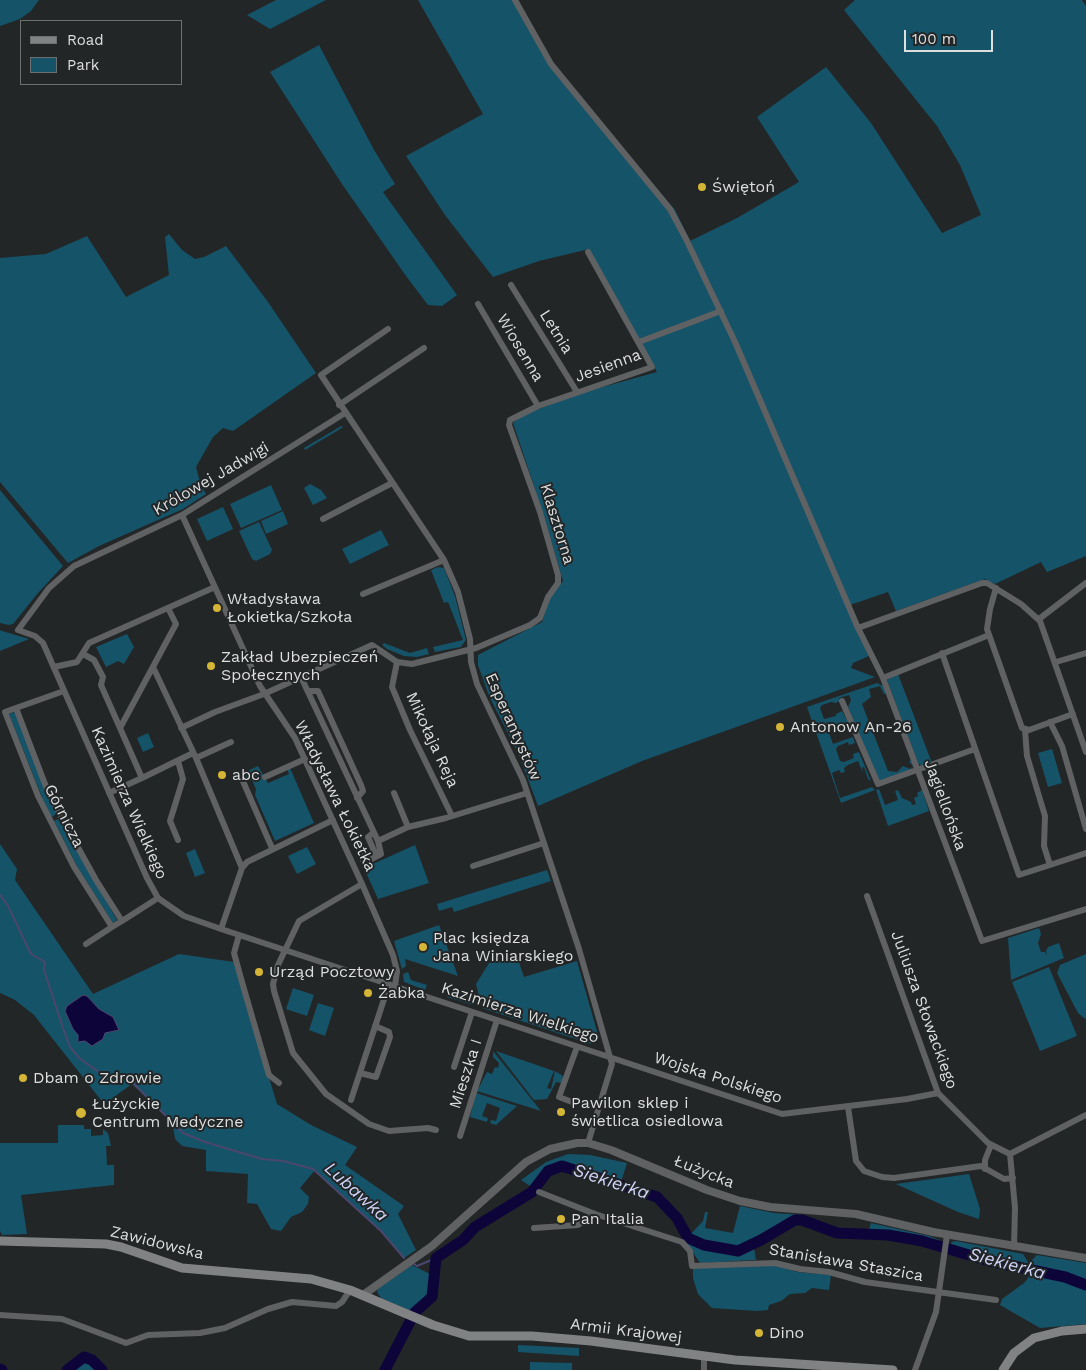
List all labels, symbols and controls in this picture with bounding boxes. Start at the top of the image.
legend [20,20,182,85]
scale bar [906,20,995,52]
text: 100 m [912,30,956,48]
text: Road [67,31,104,49]
text: Park [67,56,99,74]
place label: Świętoń [712,177,775,197]
marker: Świętoń [696,181,708,193]
street label: Letnia [535,306,577,358]
street label: Wiosenna [492,311,548,385]
street label: Jesienna [572,345,644,387]
street label: Królowej Jadwigi [150,438,272,520]
street label: Klasztorna [536,481,578,567]
place label: Władysława Łokietka/Szkoła [227,589,352,627]
marker: Władysława Łokietka/Szkoła [211,602,223,614]
place label: Zakład Ubezpieczeń Społecznych [221,647,378,685]
marker: Zakład Ubezpieczeń Społecznych [205,660,217,672]
street label: Esperantystów [481,670,545,784]
street label: Mikołaja Reja [402,689,462,791]
street label: Władysława Łokietka [290,717,380,875]
place label: Antonow An-26 [790,717,912,737]
marker: Antonow An-26 [774,721,786,733]
street label: Kazimierza Wielkiego [87,724,171,882]
street label: Jagiellońska [920,757,970,853]
place label: abc [232,765,260,785]
marker: abc [216,769,228,781]
street label: Górnicza [40,781,88,851]
place label: Plac księdza Jana Winiarskiego [433,928,573,966]
street label: Juliusza Słowackiego [886,928,962,1092]
marker: Plac księdza Jana Winiarskiego [417,941,429,953]
place label: Urząd Pocztowy [269,962,394,982]
marker: Urząd Pocztowy [253,966,265,978]
street label: Kazimierza Wielkiego [439,978,601,1048]
place label: Żabka [378,983,425,1003]
marker: Żabka [362,987,374,999]
street label: Mieszka I [446,1037,486,1111]
street label: Wojska Polskiego [651,1048,785,1108]
place label: Dbam o Zdrowie [33,1068,162,1088]
marker: Dbam o Zdrowie [17,1072,29,1084]
place label: Pawilon sklep i świetlica osiedlowa [571,1093,723,1131]
place label: Łużyckie Centrum Medyczne [92,1094,244,1132]
marker: Łużyckie Centrum Medyczne [74,1106,88,1120]
marker: Pawilon sklep i świetlica osiedlowa [555,1106,567,1118]
street label: Łużycka [671,1151,737,1193]
water label: Lubawka [320,1158,392,1226]
water label: Siekierka [570,1160,652,1204]
place label: Pan Italia [571,1209,644,1229]
marker: Pan Italia [555,1213,567,1225]
street label: Zawidowska [108,1222,206,1264]
street label: Stanisława Staszica [767,1240,925,1286]
water label: Siekierka [966,1243,1048,1285]
street label: Armii Krajowej [569,1315,683,1347]
place label: Dino [769,1323,804,1343]
marker: Dino [753,1327,765,1339]

